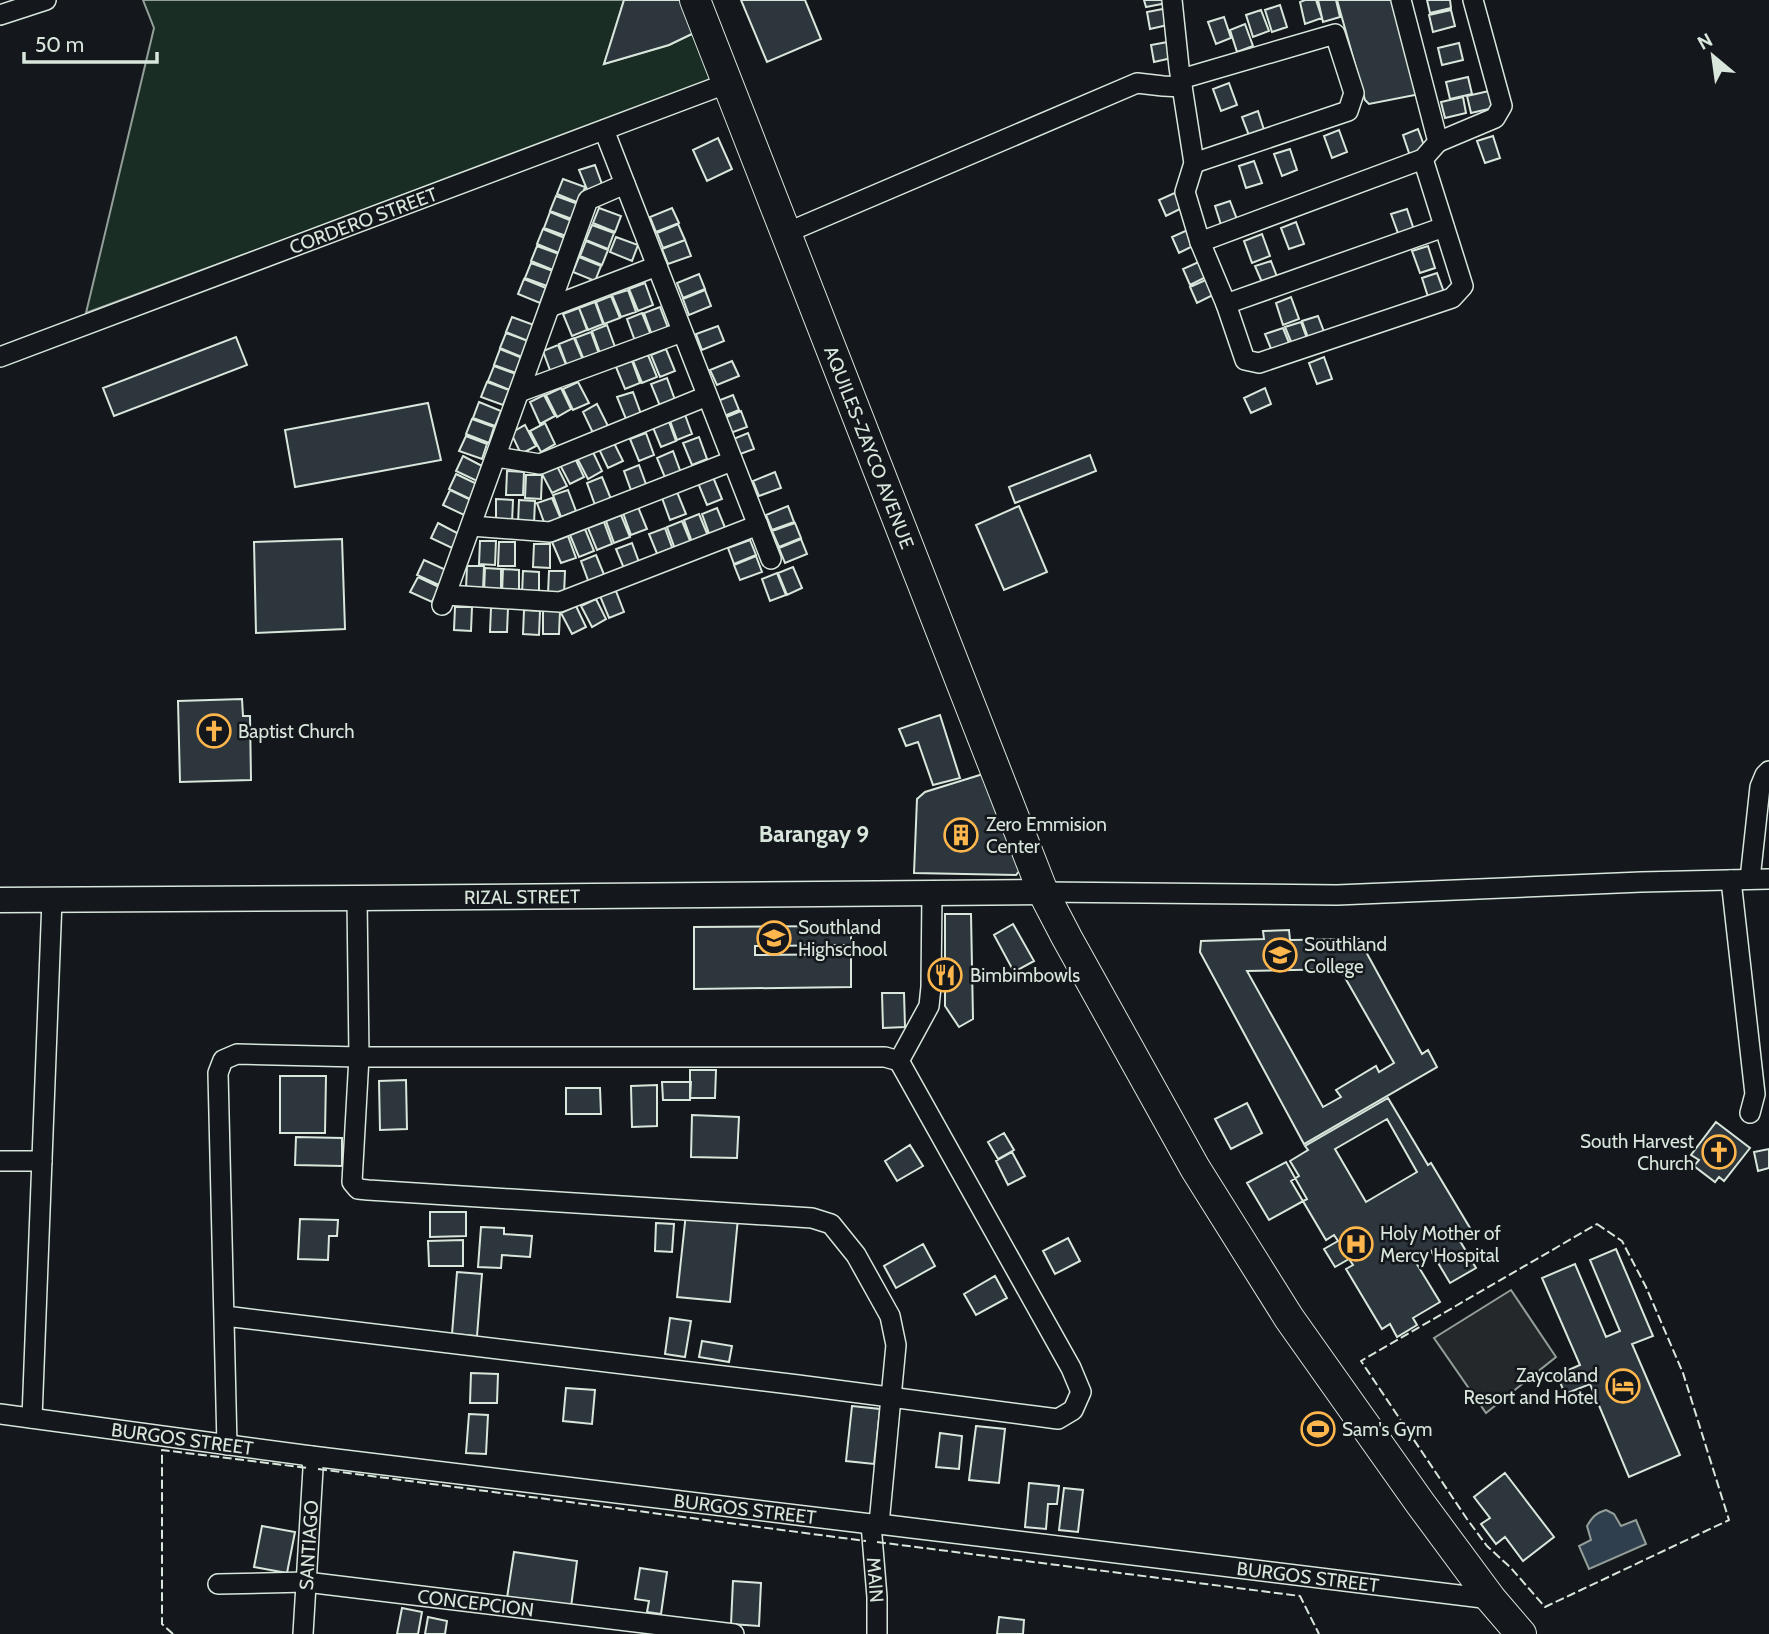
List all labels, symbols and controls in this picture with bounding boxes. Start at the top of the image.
scale bar [24,21,158,65]
north arrow [1678,21,1748,91]
text: N [1694,28,1716,55]
text: 50 m [35,32,84,57]
street label: CORDERO STREET [286,183,440,259]
street label: AQUILES-ZAYCO AVENUE [819,343,919,552]
church icon: Baptist Church [195,712,233,750]
place label: Baptist Church [238,720,355,743]
place label: Zero Emmision Center [986,813,1107,858]
building icon: Zero Emmision Center [942,816,980,854]
district label: Barangay 9 [759,820,869,848]
street label: RIZAL STREET [464,885,580,909]
place label: Southland Highschool [798,916,888,961]
school or university icon: Southland Highschool [755,919,793,957]
place label: Southland College [1304,933,1387,978]
school or university icon: Southland College [1261,936,1299,974]
restaurant icon: Bimbimbowls [926,956,964,994]
place label: Bimbimbowls [970,964,1080,987]
place label: South Harvest Church [1580,1130,1695,1175]
church icon: South Harvest Church [1700,1133,1738,1171]
place label: Holy Mother of Mercy Hospital [1380,1222,1501,1267]
hospital icon: Holy Mother of Mercy Hospital [1337,1225,1375,1263]
place label: Zaycoland Resort and Hotel [1464,1364,1599,1409]
hotel icon: Zaycoland Resort and Hotel [1604,1367,1642,1405]
sports icon: Sam's Gym [1299,1410,1337,1448]
street label: BURGOS STREET [110,1418,255,1460]
place label: Sam's Gym [1342,1418,1432,1441]
street label: BURGOS STREET [672,1489,817,1529]
street label: SANTIAGO [295,1500,323,1591]
street label: MAIN [862,1556,888,1603]
street label: BURGOS STREET [1235,1557,1380,1597]
street label: CONCEPCION [416,1585,535,1622]

